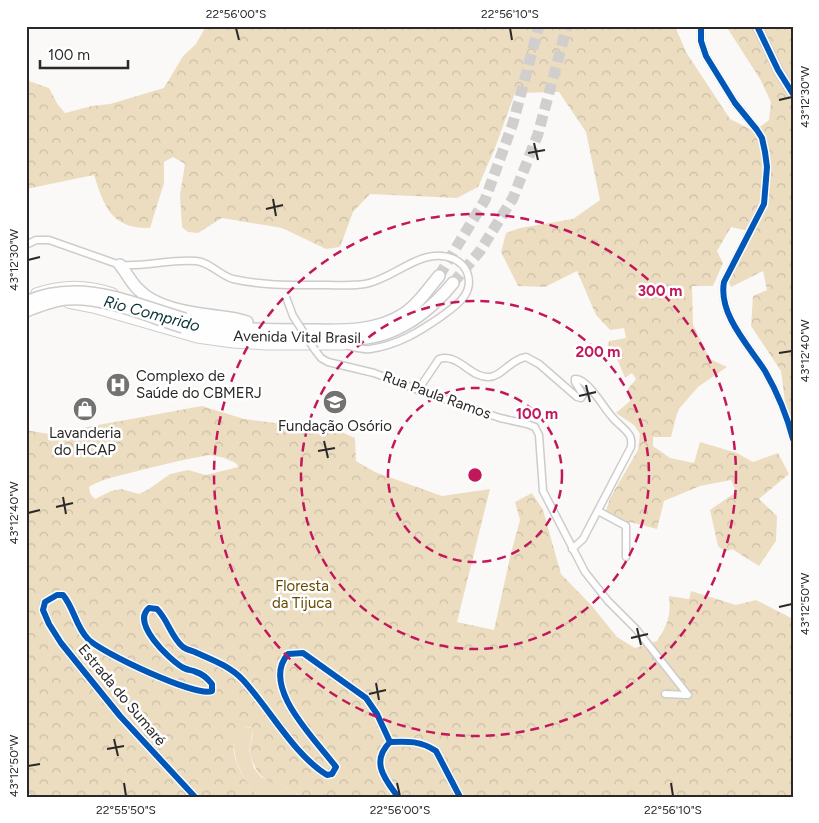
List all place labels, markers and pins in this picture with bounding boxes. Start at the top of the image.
place label: Complexo de Saúde do CBMERJ [136,367,262,402]
hospital icon: Complexo de Saúde do CBMERJ [105,372,131,398]
school or university icon: Fundação Osório [322,389,348,415]
shop icon: Lavanderia do HCAP [72,396,98,422]
place label: Fundação Osório [278,417,392,435]
place label: Lavanderia do HCAP [49,424,121,459]
centre of rings [466,466,484,484]

